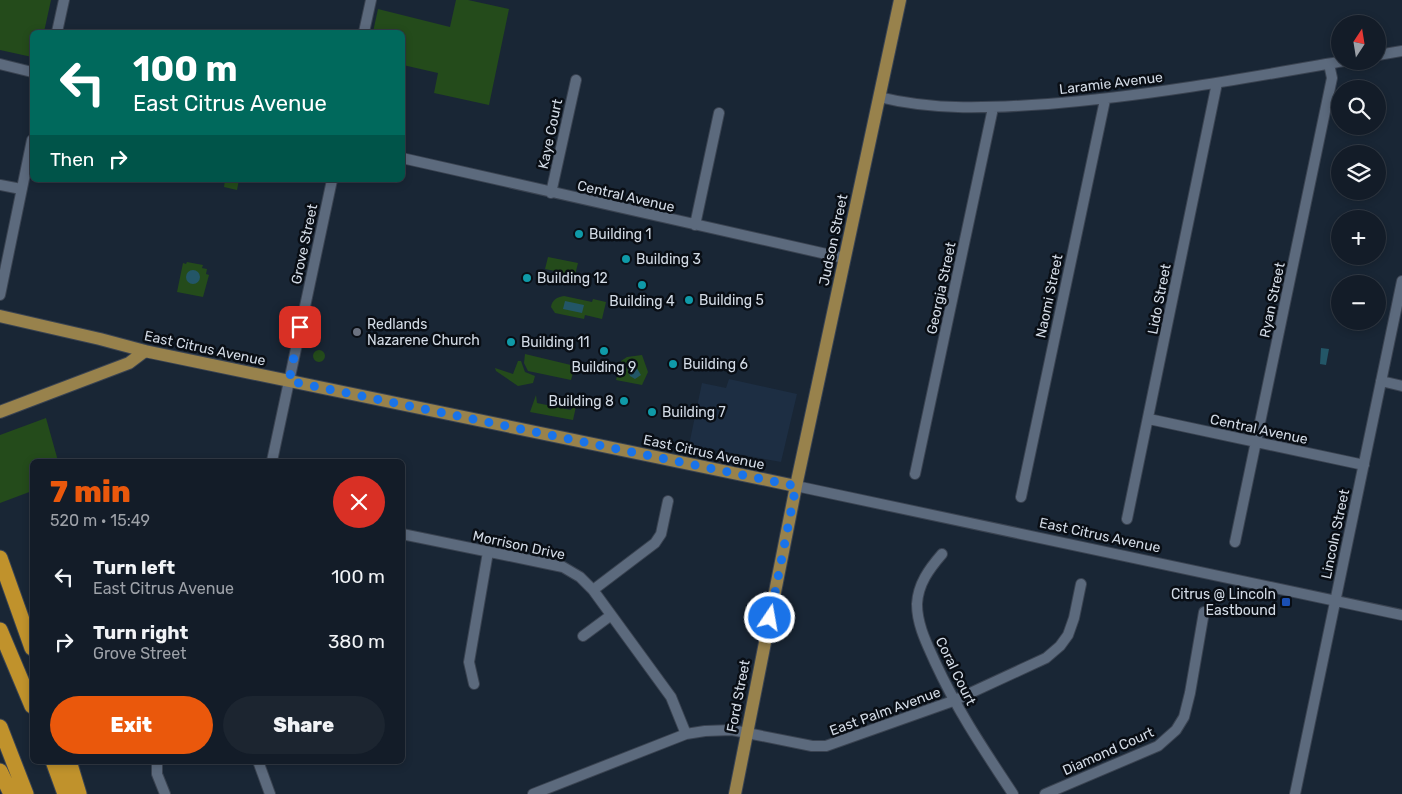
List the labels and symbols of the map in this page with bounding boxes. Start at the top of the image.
north arrow [1331,15,1386,70]
street label: Laramie Avenue [1058,69,1164,98]
street label: Kaye Court [535,97,566,171]
street label: Central Avenue [576,177,676,216]
street label: Judson Street [815,192,852,287]
street label: Grove Street [288,202,321,286]
place label: Building 1 [589,226,652,243]
marker: Building 1 [573,228,585,240]
street label: Georgia Street [923,240,960,336]
place label: Building 3 [636,251,701,268]
street label: Naomi Street [1032,252,1067,340]
marker: Building 3 [620,253,632,265]
street label: Ryan Street [1256,260,1289,339]
street label: Lido Street [1144,262,1175,336]
place label: Building 12 [537,270,608,287]
marker: Building 12 [521,272,533,284]
marker: Building 4 [636,279,648,291]
place label: Building 5 [699,292,764,309]
place label: Building 4 [609,293,675,310]
marker: Building 5 [683,294,695,306]
pin [279,306,321,348]
place label: Redlands Nazarene Church [367,316,480,349]
marker: Redlands Nazarene Church [351,326,363,338]
street label: East Citrus Avenue [143,327,267,370]
place label: Building 11 [521,334,590,351]
marker: Building 11 [505,336,517,348]
marker: Building 9 [598,345,610,357]
place label: Building 6 [683,356,748,373]
marker: Building 6 [667,358,679,370]
place label: Building 9 [572,359,636,376]
place label: Building 8 [549,393,614,410]
marker: Building 8 [618,395,630,407]
place label: Building 7 [662,404,726,421]
marker: Building 7 [646,406,658,418]
street label: Central Avenue [1208,411,1309,448]
street label: East Citrus Avenue [642,431,766,474]
street label: Lincoln Street [1318,487,1353,581]
street label: East Citrus Avenue [1038,514,1162,557]
street label: Morrison Drive [471,527,567,564]
place label: Citrus @ Lincoln Eastbound [1171,586,1276,619]
position arrow [743,591,795,643]
marker: Citrus @ Lincoln Eastbound [1280,596,1292,608]
street label: Coral Court [932,634,980,709]
street label: Ford Street [723,658,754,734]
street label: East Palm Avenue [827,683,943,739]
street label: Diamond Court [1060,724,1157,779]

